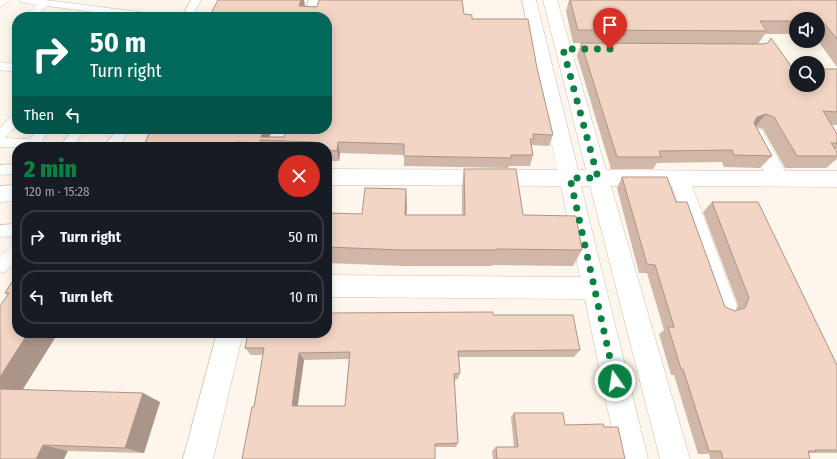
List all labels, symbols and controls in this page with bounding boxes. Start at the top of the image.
pin [593,8,627,49]
map controls [789,12,825,92]
button: sound [789,12,825,48]
icon: arrive [599,14,621,36]
text: 50 m [90,26,146,59]
icon: right [24,28,76,80]
button: search [789,56,825,92]
text: Turn right [90,60,162,82]
icon: left [62,104,84,126]
text: Then [24,106,54,124]
text: 2 min [24,155,77,183]
button: close [278,155,320,197]
text: 120 m · 15:28 [24,184,90,199]
icon: right [26,226,48,248]
text: Turn right [60,228,121,246]
text: 50 m [288,228,318,246]
icon: left [26,286,48,308]
text: Turn left [60,288,113,306]
text: 10 m [289,288,318,306]
position arrow [594,360,636,402]

